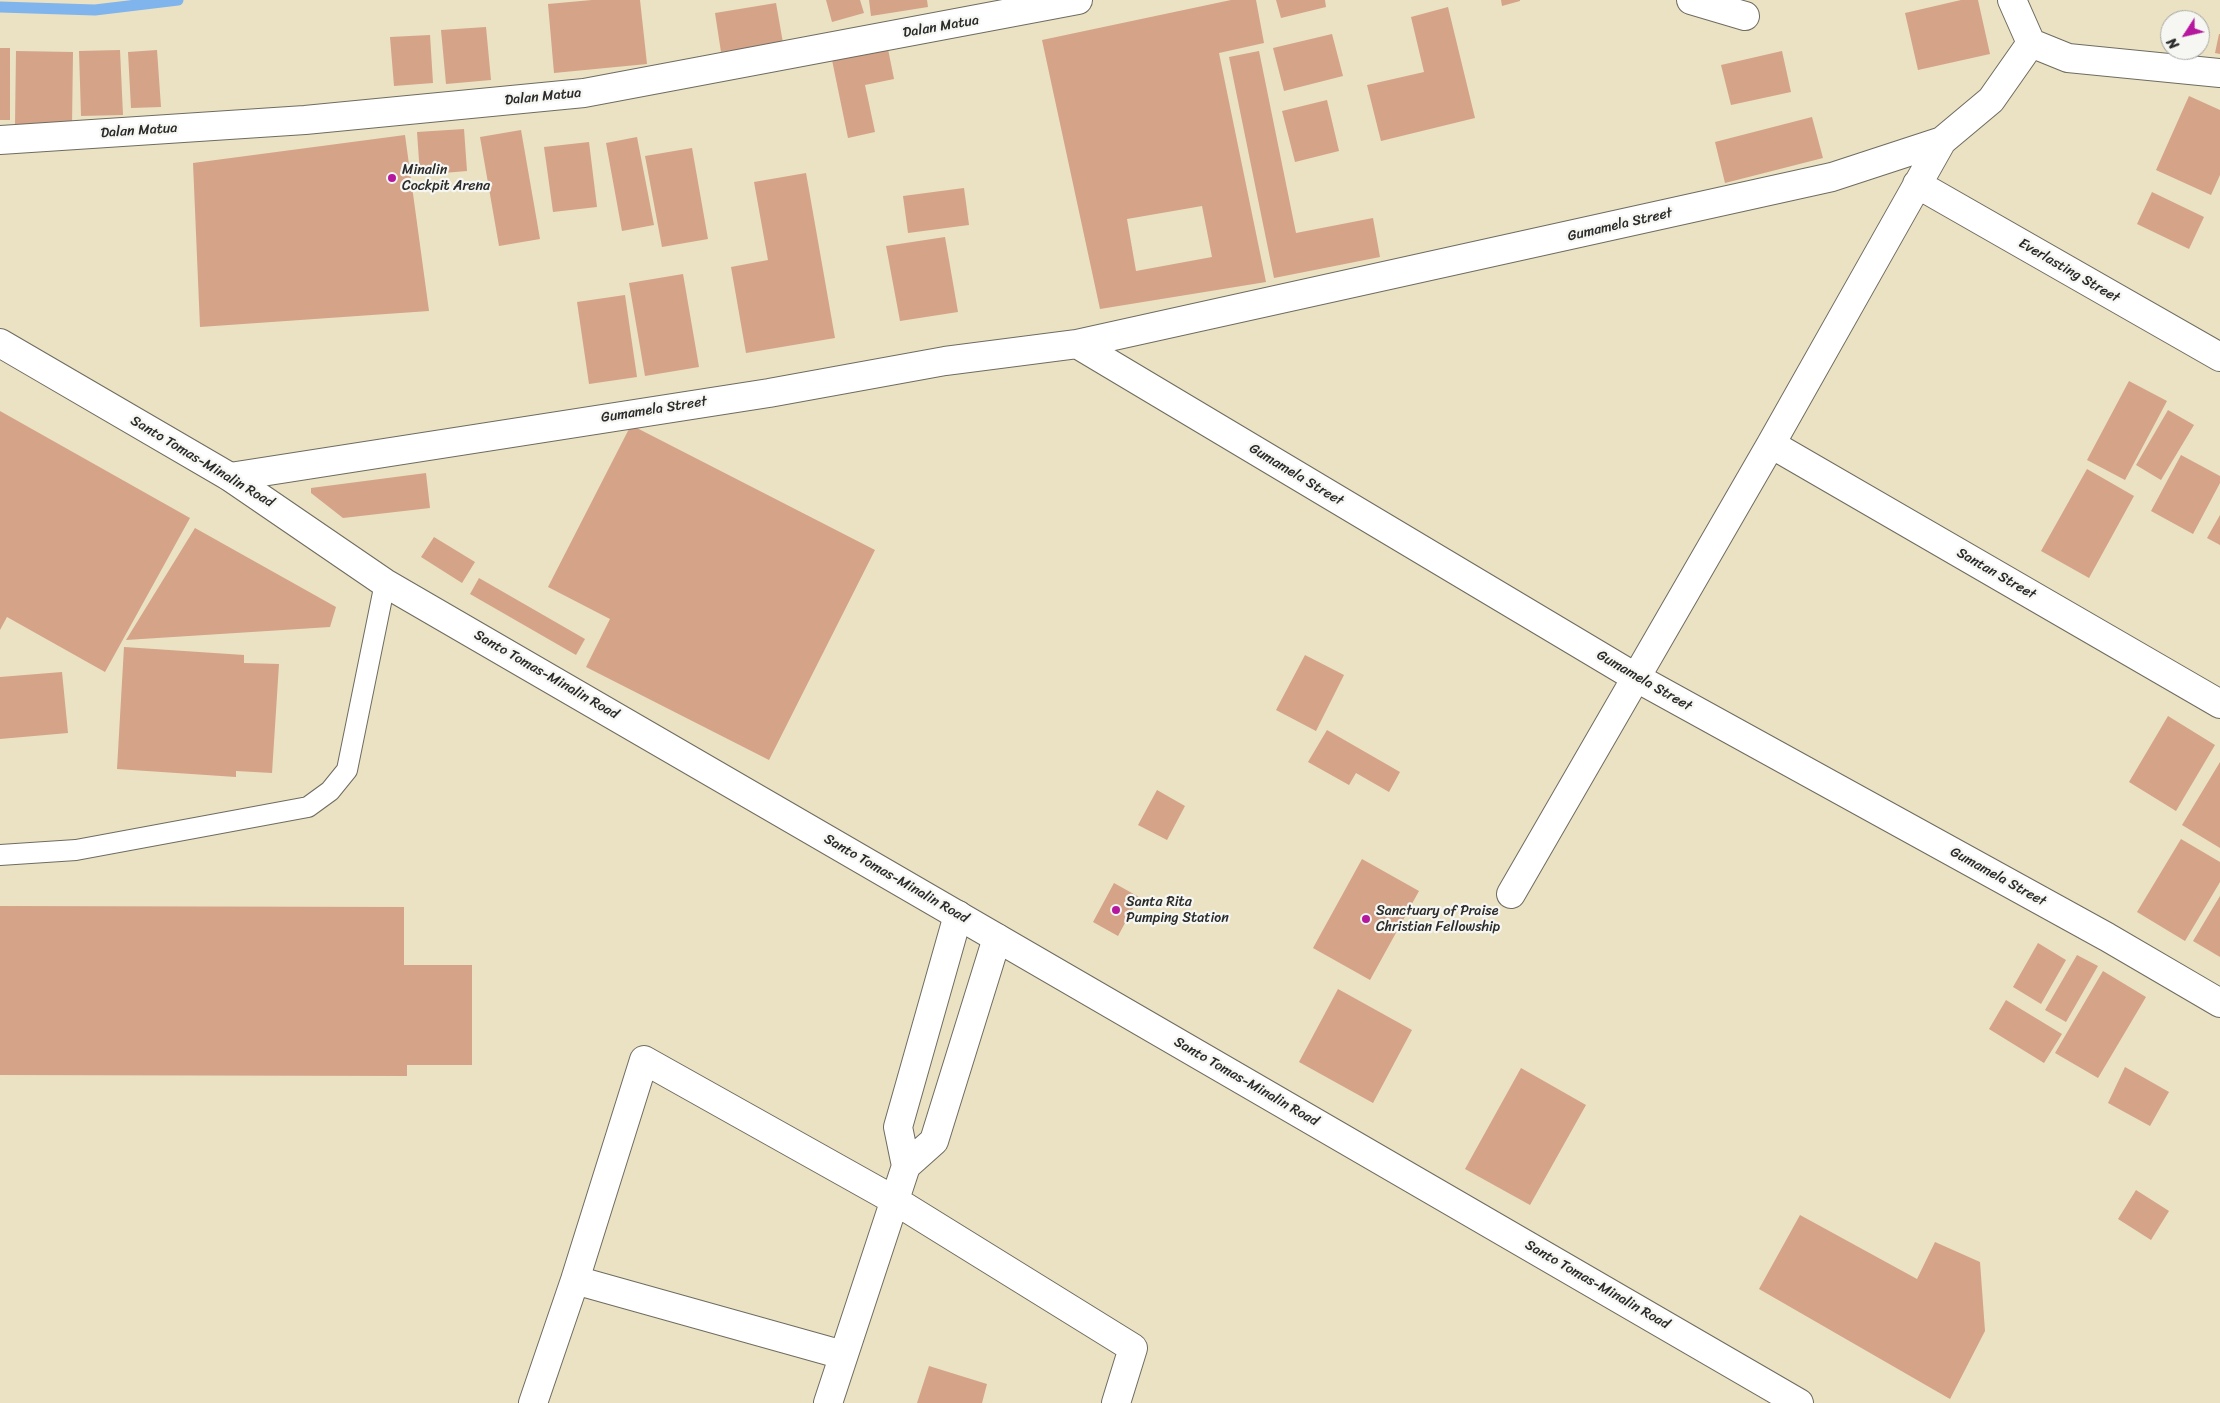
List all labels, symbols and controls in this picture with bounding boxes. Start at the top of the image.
north arrow [2160,10,2210,60]
street label: Dalan Matua [902,12,980,42]
text: N [2160,32,2186,54]
street label: Dalan Matua [504,85,582,109]
street label: Dalan Matua [100,120,178,142]
place label: Minalin Cockpit Arena [402,162,490,194]
marker: Minalin Cockpit Arena [386,172,398,184]
street label: Gumamela Street [1566,205,1674,245]
street label: Everlasting Street [2016,235,2122,307]
street label: Gumamela Street [600,393,708,427]
street label: Santo Tomas-Minalin Road [127,413,277,511]
street label: Gumamela Street [1246,440,1346,510]
street label: Santan Street [1954,545,2038,603]
street label: Santo Tomas-Minalin Road [471,627,621,723]
street label: Gumamela Street [1594,647,1694,715]
street label: Santo Tomas-Minalin Road [821,831,971,927]
street label: Gumamela Street [1947,844,2049,910]
place label: Santa Rita Pumping Station [1126,894,1229,926]
place label: Sanctuary of Praise Christian Fellowship [1376,903,1500,936]
marker: Santa Rita Pumping Station [1110,904,1122,916]
marker: Sanctuary of Praise Christian Fellowship [1360,913,1372,925]
street label: Santo Tomas-Minalin Road [1171,1034,1321,1130]
street label: Santo Tomas-Minalin Road [1522,1237,1672,1333]

